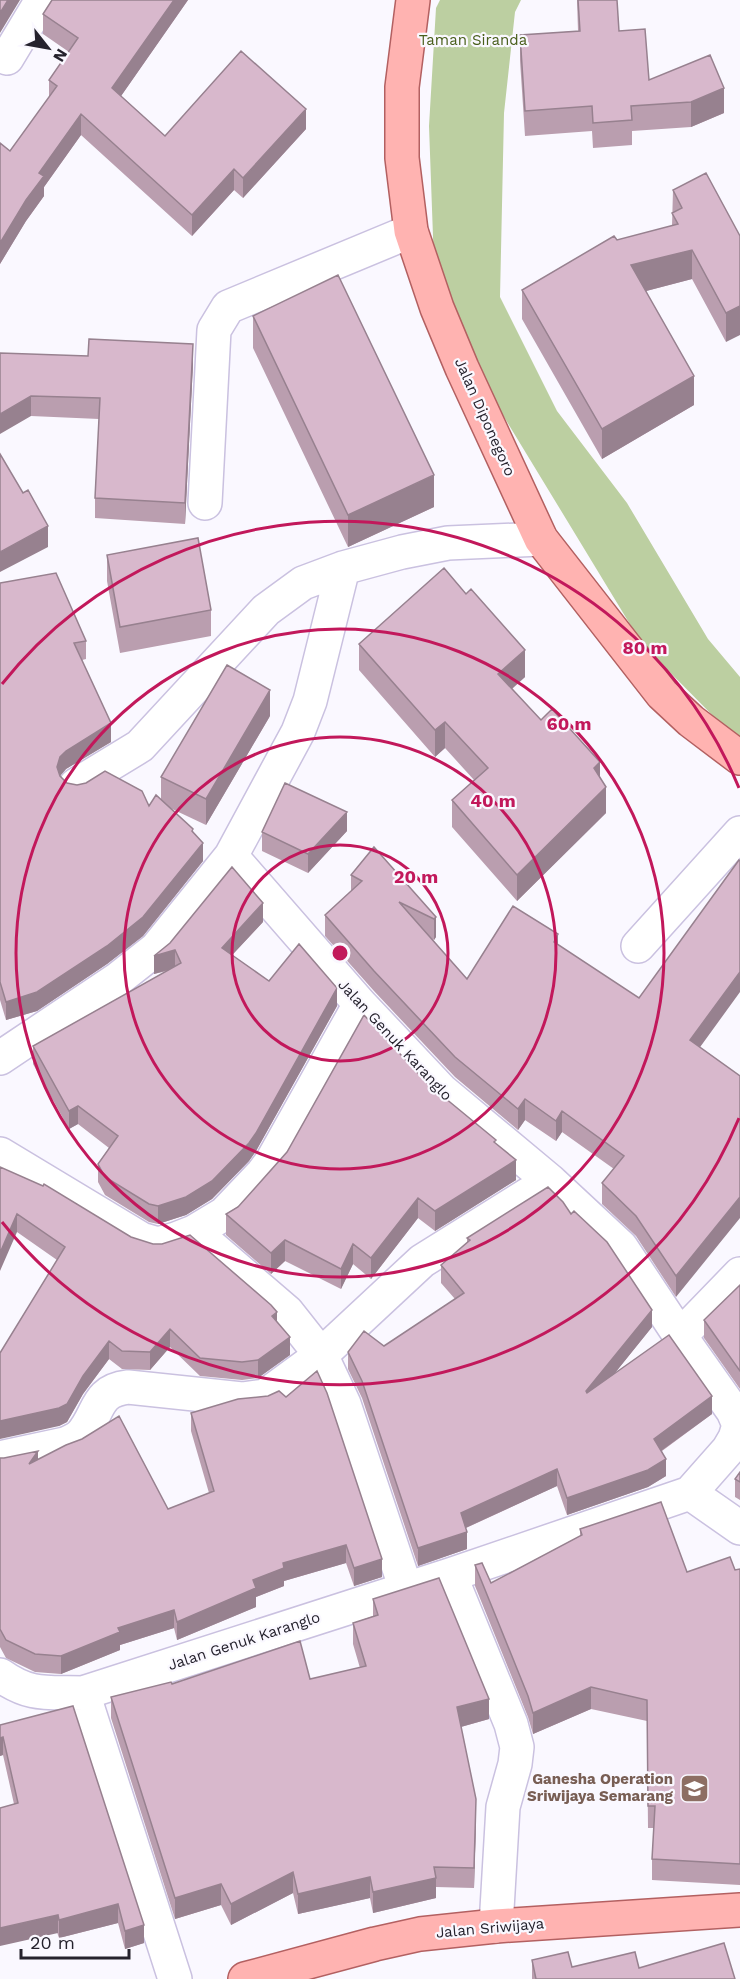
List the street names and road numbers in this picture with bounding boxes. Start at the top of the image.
street label: Jalan Diponegoro [451,355,519,479]
street label: Jalan Genuk Karanglo [334,976,456,1104]
street label: Jalan Genuk Karanglo [166,1608,322,1674]
street label: Jalan Sriwijaya [435,1914,545,1942]

